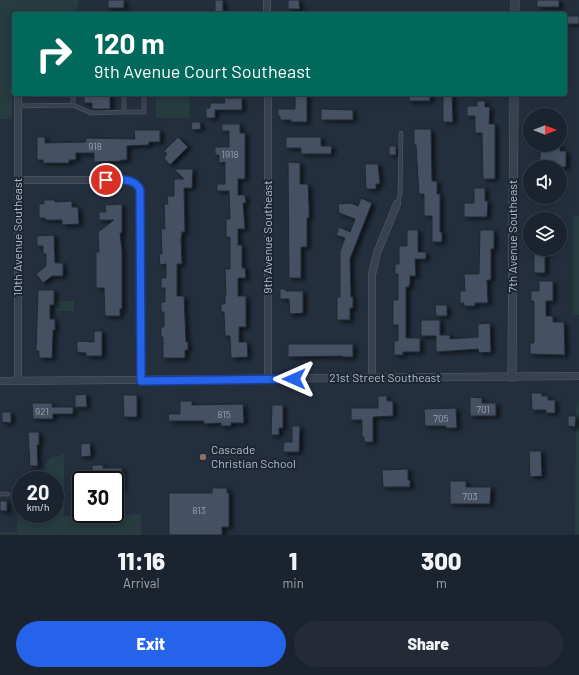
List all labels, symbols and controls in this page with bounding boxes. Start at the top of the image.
text: 120 m [94,26,165,60]
icon: right [28,28,80,80]
text: 9th Avenue Court Southeast [94,60,311,82]
north arrow [523,108,567,152]
map controls [523,108,567,256]
house number: 918 [88,140,102,152]
house number: 1918 [221,148,239,160]
button: sound [523,160,567,204]
pin [89,163,123,197]
icon: arrive [95,169,117,191]
street label: 10th Avenue Southeast [10,178,24,296]
street label: 9th Avenue Southeast [260,180,274,294]
street label: 7th Avenue Southeast [505,180,519,292]
button: layers [523,212,567,256]
position arrow [273,358,315,400]
street label: 21st Street Southeast [329,370,441,384]
house number: 701 [476,403,490,415]
house number: 921 [35,405,49,417]
house number: 815 [217,408,231,420]
house number: 705 [433,412,449,424]
place label: Cascade Christian School [211,442,296,470]
marker: Cascade Christian School [198,452,208,462]
speed limit sign: 30 [72,471,124,523]
text: 20 [27,480,49,504]
house number: 703 [462,490,478,502]
text: km/h [27,501,49,513]
house number: 813 [192,504,206,516]
text: 11:16 [117,546,165,575]
text: 1 [289,546,297,575]
text: 300 [421,546,462,575]
text: Arrival [123,575,159,591]
text: min [283,575,304,591]
text: m [436,575,447,591]
button: Exit [16,621,286,667]
button: Share [294,621,563,667]

